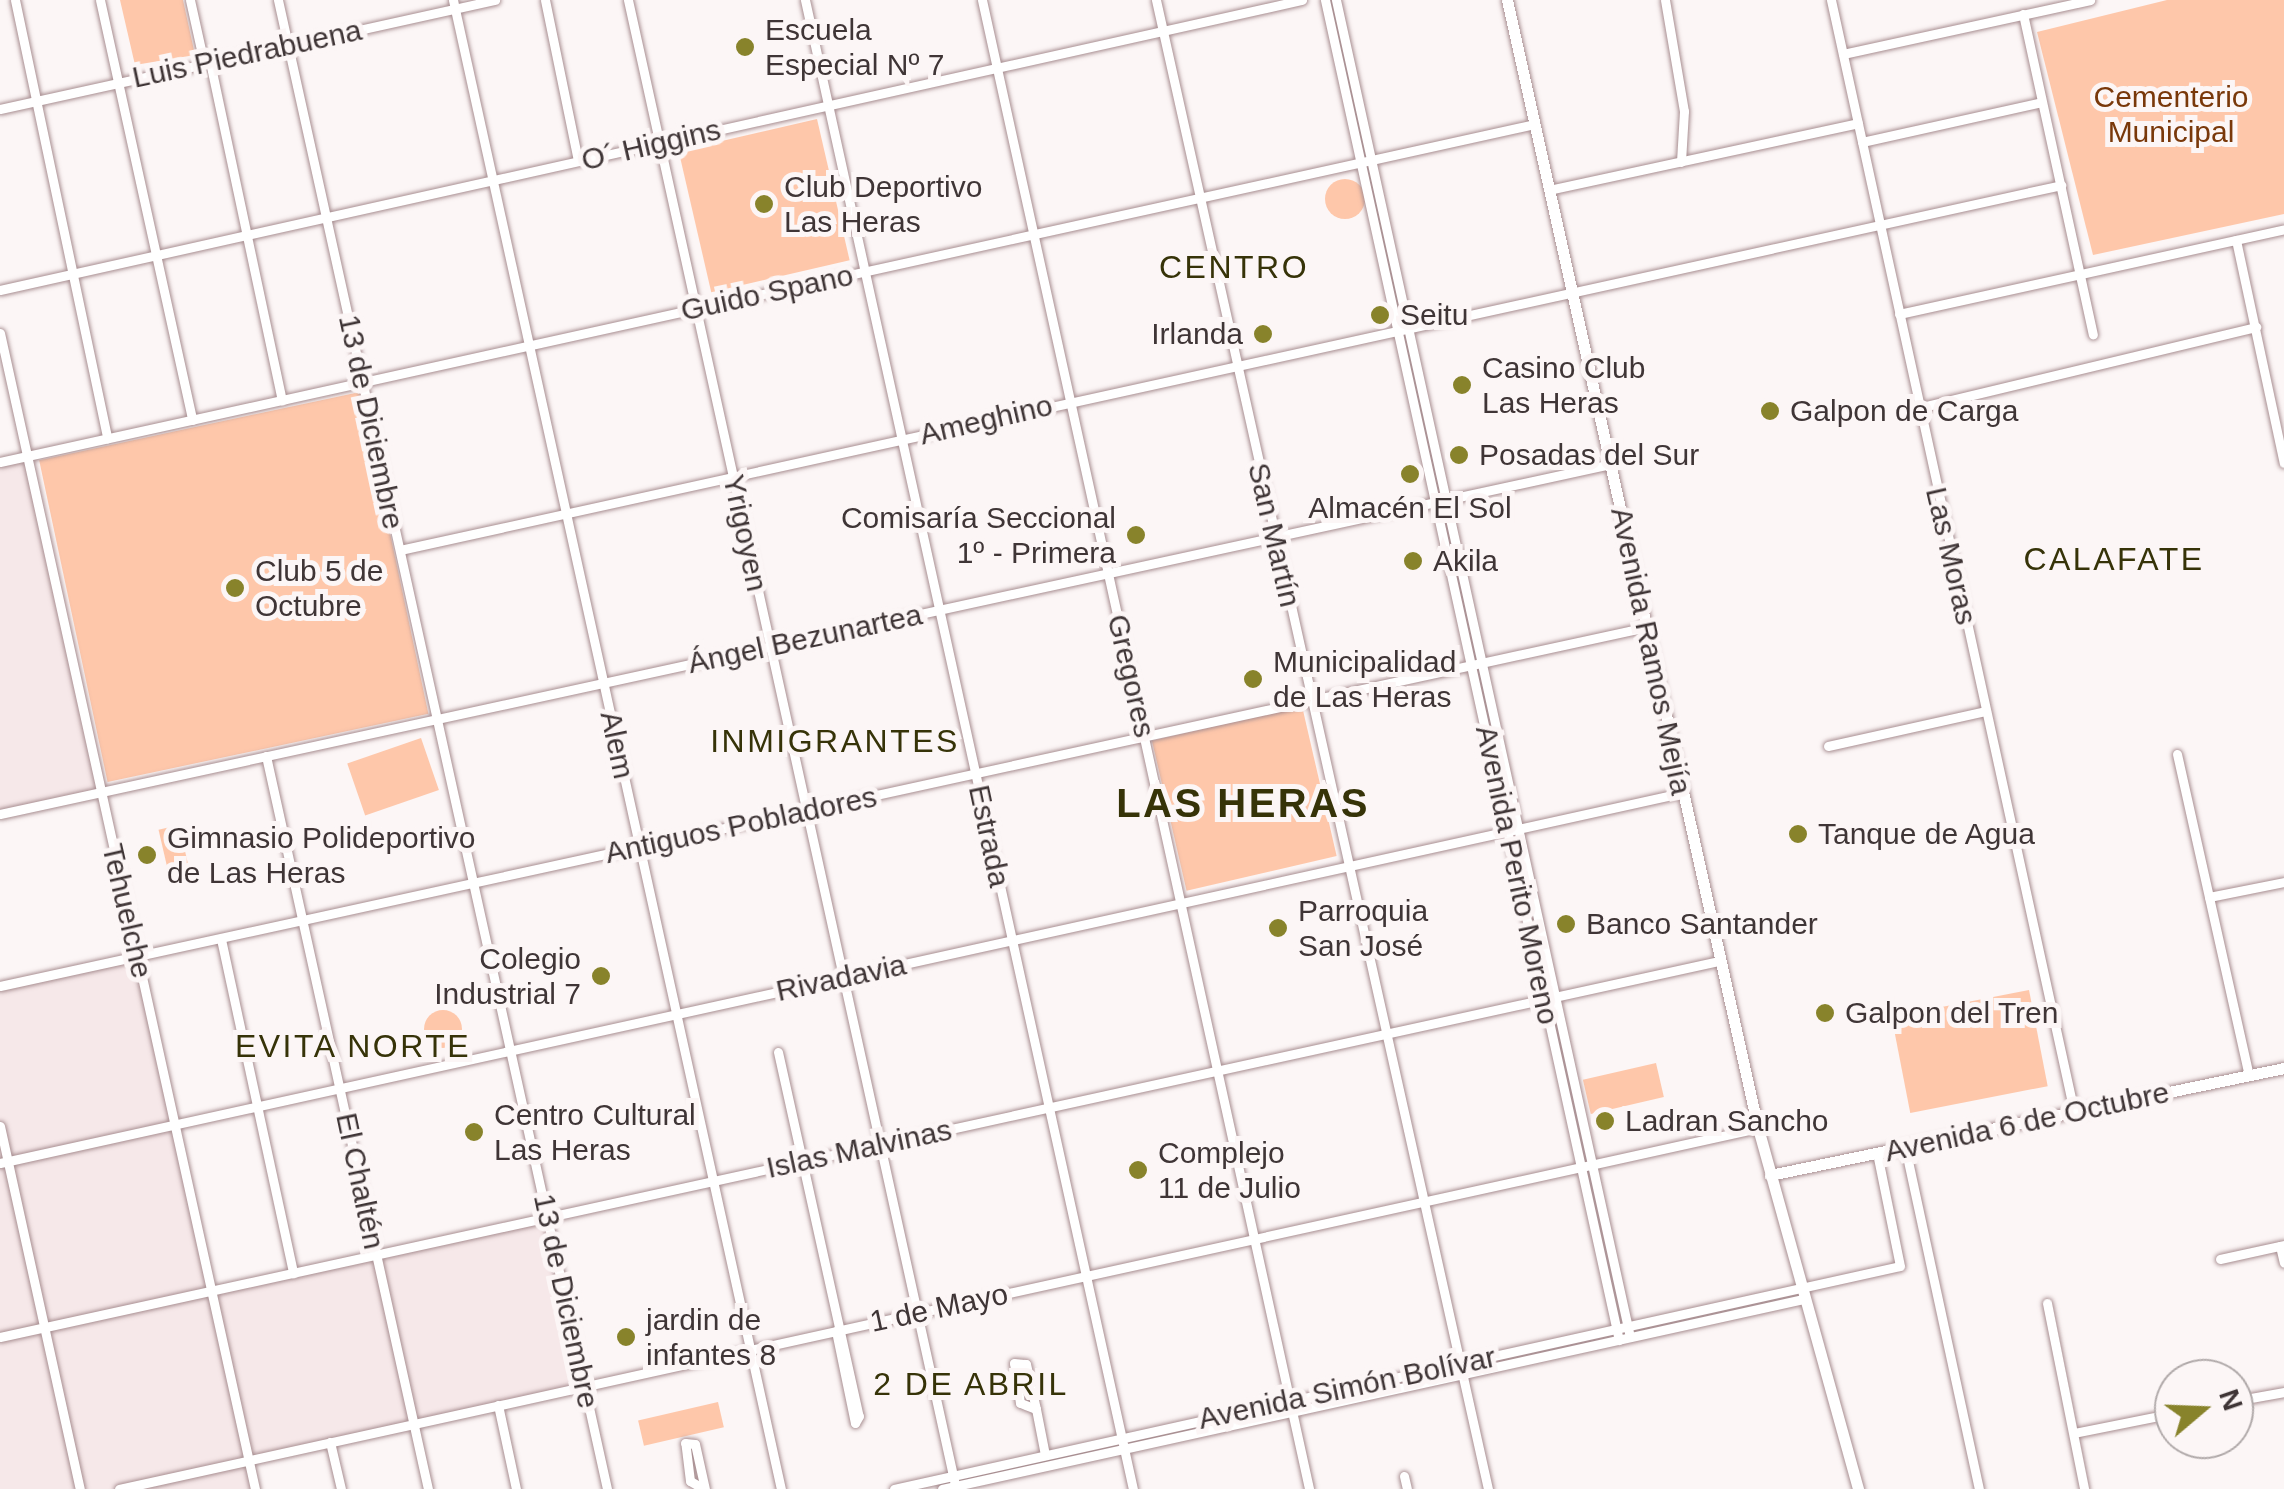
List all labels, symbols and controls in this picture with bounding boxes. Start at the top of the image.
street label: Luis Piedrabuena [129,12,365,96]
place label: Escuela Especial Nº 7 [765,12,944,82]
marker: Escuela Especial Nº 7 [734,36,756,58]
park label: Cementerio Municipal [2093,79,2249,150]
street label: O´ Higgins [578,112,724,178]
place label: Club Deportivo Las Heras [784,169,982,240]
marker: Club Deportivo Las Heras [753,193,775,215]
district label: CENTRO [1159,248,1309,286]
street label: Guido Spano [678,257,856,329]
place label: Seitu [1400,297,1468,333]
marker: Seitu [1369,304,1391,326]
street label: 13 de Diciembre [331,311,411,533]
place label: Irlanda [1151,316,1243,352]
marker: Irlanda [1252,323,1274,345]
place label: Casino Club Las Heras [1482,350,1645,420]
marker: Casino Club Las Heras [1451,374,1473,396]
street label: Ameghino [916,387,1056,453]
place label: Galpon de Carga [1790,393,2018,429]
marker: Galpon de Carga [1759,400,1781,422]
place label: Posadas del Sur [1479,437,1699,473]
marker: Posadas del Sur [1448,444,1470,466]
street label: San Martín [1240,459,1308,611]
marker: Almacén El Sol [1399,463,1421,485]
street label: Yrigoyen [715,471,775,595]
street label: Las Moras [1918,484,1984,628]
place label: Almacén El Sol [1308,490,1512,526]
place label: Comisaría Seccional 1º - Primera [841,500,1116,570]
street label: Avenida Ramos Mejía [1603,504,1699,798]
marker: Comisaría Seccional 1º - Primera [1125,524,1147,546]
district label: CALAFATE [2023,540,2205,578]
place label: Akila [1433,543,1498,579]
marker: Akila [1402,550,1424,572]
place label: Club 5 de Octubre [255,553,383,624]
marker: Club 5 de Octubre [224,577,246,599]
street label: Ángel Bezunartea [685,597,925,681]
street label: Gregores [1099,611,1163,741]
place label: Municipalidad de Las Heras [1273,644,1456,714]
marker: Municipalidad de Las Heras [1242,668,1264,690]
street label: Alem [592,708,642,782]
district label: INMIGRANTES [710,722,960,760]
street label: Avenida Perito Moreno [1468,722,1566,1028]
street label: Antiguos Pobladores [602,779,880,871]
district label: LAS HERAS [1116,779,1370,827]
street label: Estrada [961,782,1017,890]
place label: Tanque de Agua [1818,816,2037,852]
place label: Gimnasio Polideportivo de Las Heras [167,820,475,890]
marker: Tanque de Agua [1787,823,1809,845]
street label: Tehuelche [94,840,160,982]
marker: Gimnasio Polideportivo de Las Heras [136,844,158,866]
place label: Parroquia San José [1298,893,1428,964]
place label: Banco Santander [1586,906,1818,942]
marker: Banco Santander [1555,913,1577,935]
marker: Parroquia San José [1267,917,1289,939]
place label: Colegio Industrial 7 [434,941,581,1012]
street label: Rivadavia [773,947,909,1009]
marker: Colegio Industrial 7 [590,965,612,987]
place label: Galpon del Tren [1845,995,2059,1031]
marker: Galpon del Tren [1814,1002,1836,1024]
district label: EVITA NORTE [234,1027,472,1065]
street label: Avenida 6 de Octubre [1882,1074,2172,1170]
place label: Centro Cultural Las Heras [494,1097,696,1168]
place label: Ladran Sancho [1625,1103,1828,1139]
street label: El Chaltén [328,1110,392,1252]
marker: Ladran Sancho [1594,1110,1616,1132]
street label: Islas Malvinas [763,1112,955,1186]
marker: Centro Cultural Las Heras [463,1121,485,1143]
place label: Complejo 11 de Julio [1158,1135,1301,1206]
marker: Complejo 11 de Julio [1127,1159,1149,1181]
street label: 13 de Diciembre [526,1190,606,1412]
street label: 1 de Mayo [867,1276,1011,1340]
place label: jardin de infantes 8 [646,1302,776,1372]
marker: jardin de infantes 8 [615,1326,637,1348]
street label: Avenida Simón Bolívar [1195,1339,1499,1437]
north arrow [2154,1359,2254,1459]
district label: 2 DE ABRIL [872,1365,1070,1403]
text: N [2213,1385,2249,1414]

